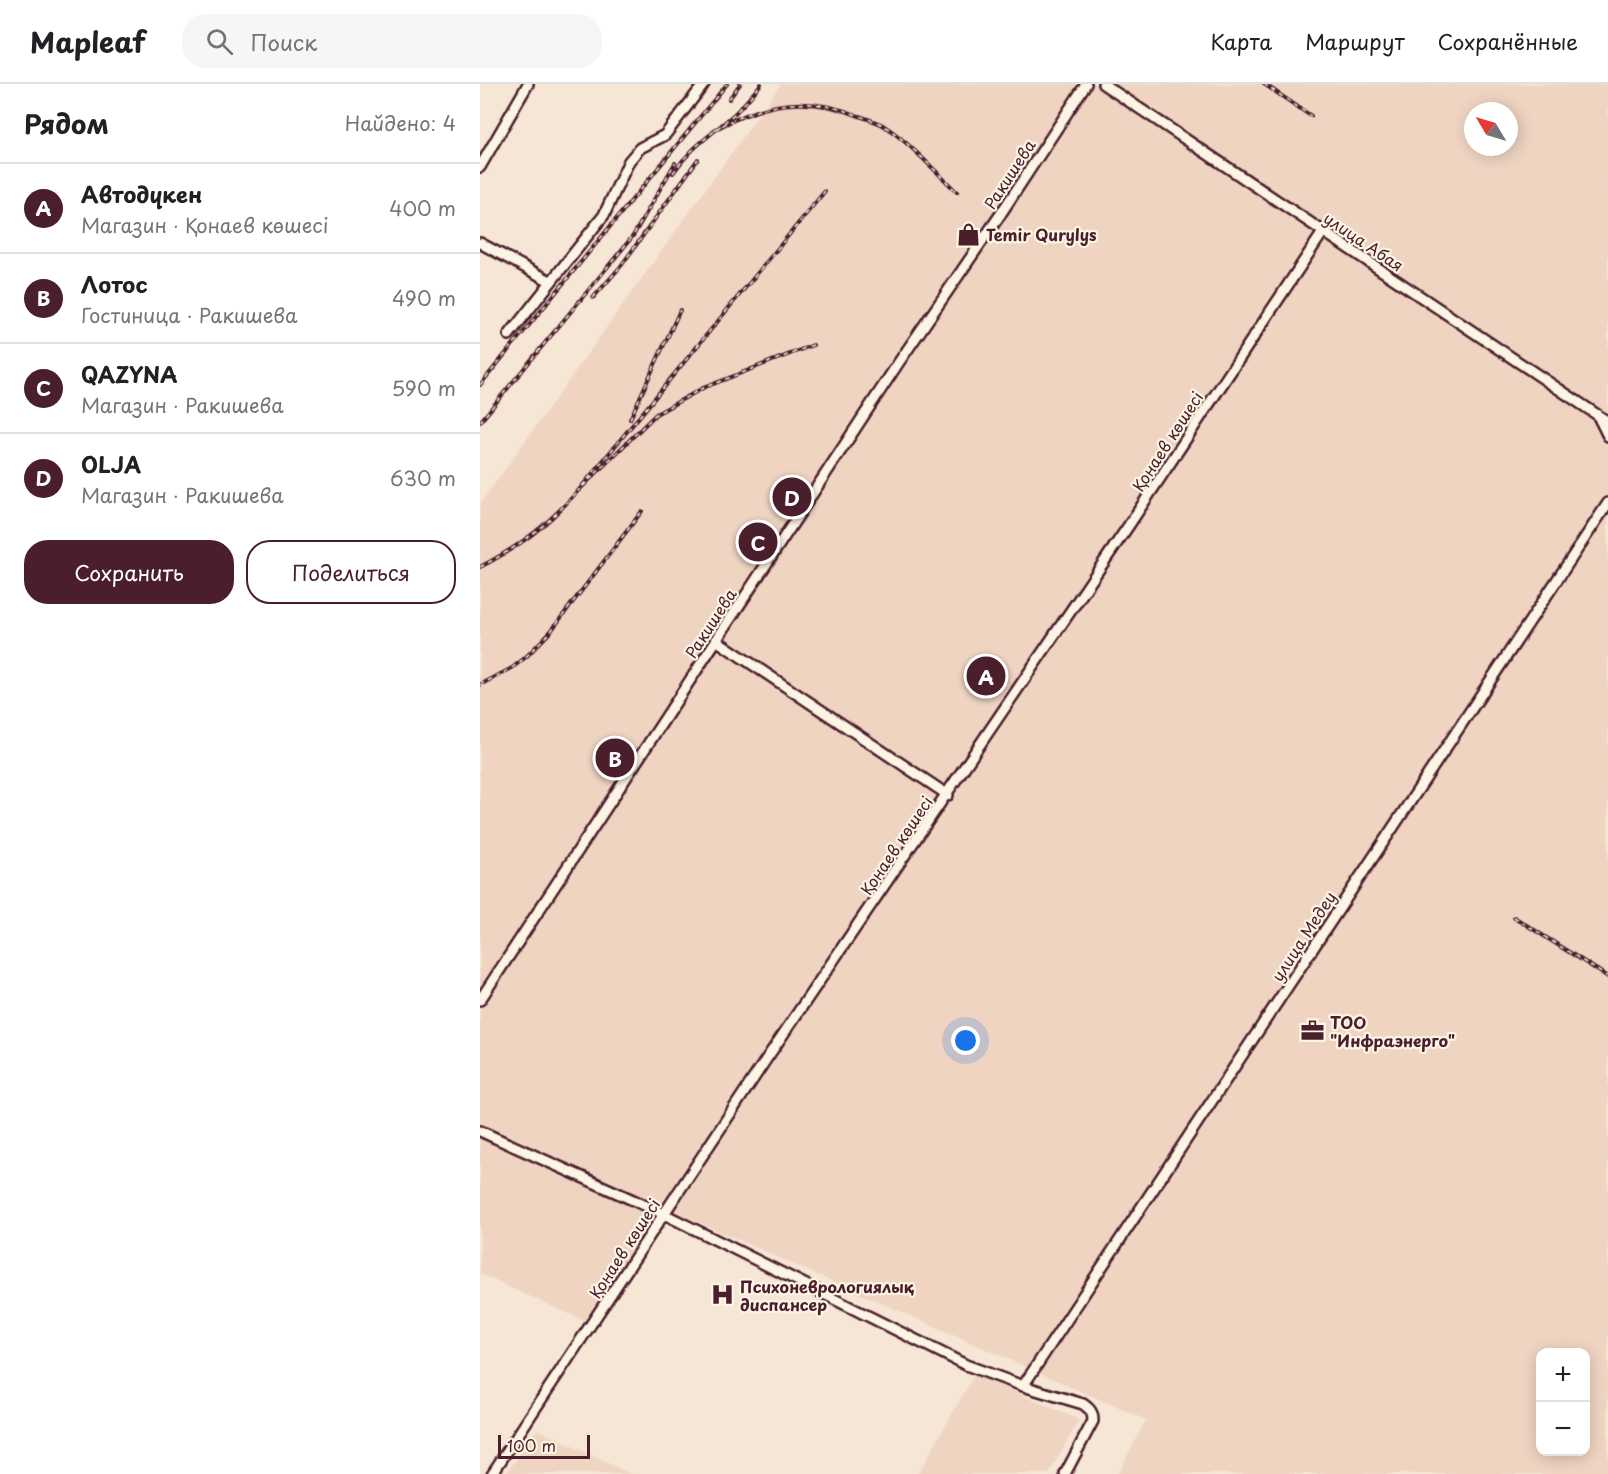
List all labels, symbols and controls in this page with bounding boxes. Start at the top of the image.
search box [182,14,602,68]
text: Mapleaf [30,20,146,63]
icon: search [203,25,236,58]
text: Поиск [251,25,317,58]
text: Карта [1211,25,1272,57]
text: Маршрут [1305,25,1405,57]
text: Сохранённые [1438,25,1578,57]
north arrow [1464,102,1518,156]
text: Рядом [24,104,109,143]
text: Найдено: 4 [345,108,456,138]
street label: Ракишева [977,134,1041,214]
text: Автодүкен [81,177,202,210]
text: A [36,193,51,223]
text: 400 m [389,193,456,223]
street label: улица Абая [1319,205,1409,277]
text: Магазин · Қонаев көшесі [81,210,328,240]
shop icon: Temir Qurylys [955,221,981,247]
place label: Temir Qurylys [986,222,1097,246]
text: Лотос [81,267,148,300]
text: B [37,283,50,313]
text: 490 m [392,283,456,313]
text: Гостиница · Ракишева [81,300,297,330]
text: QAZYNA [81,357,178,390]
text: C [36,373,51,403]
text: 590 m [392,373,456,403]
street label: Қонаев көшесі [1126,386,1208,496]
text: Магазин · Ракишева [81,390,284,420]
text: OLJA [81,447,141,480]
text: D [36,463,51,493]
text: 630 m [390,463,456,493]
pin: D [772,474,812,520]
text: Магазин · Ракишева [81,480,284,510]
pin: C [738,520,778,564]
button: Сохранить [24,540,234,604]
button: Поделиться [246,540,456,604]
street label: Ракишева [678,583,742,663]
pin: A [966,654,1006,698]
pin: B [596,736,634,780]
street label: Қонаев көшесі [854,791,938,899]
street label: улица Медеу [1265,886,1341,986]
place label: ТОО "Инфраэнерго" [1330,1010,1455,1052]
office icon: ТОО "Инфраэнерго" [1299,1018,1325,1044]
your location [951,1026,980,1055]
street label: Қонаев көшесі [583,1193,665,1303]
place label: Психоневрологиялық диспансер [740,1274,915,1316]
hospital icon: Психоневрологиялық диспансер [709,1282,735,1308]
map controls [1536,1348,1590,1456]
button: + [1536,1348,1590,1402]
button: − [1536,1402,1590,1456]
scale bar [498,1432,590,1460]
text: 100 m [507,1433,556,1457]

